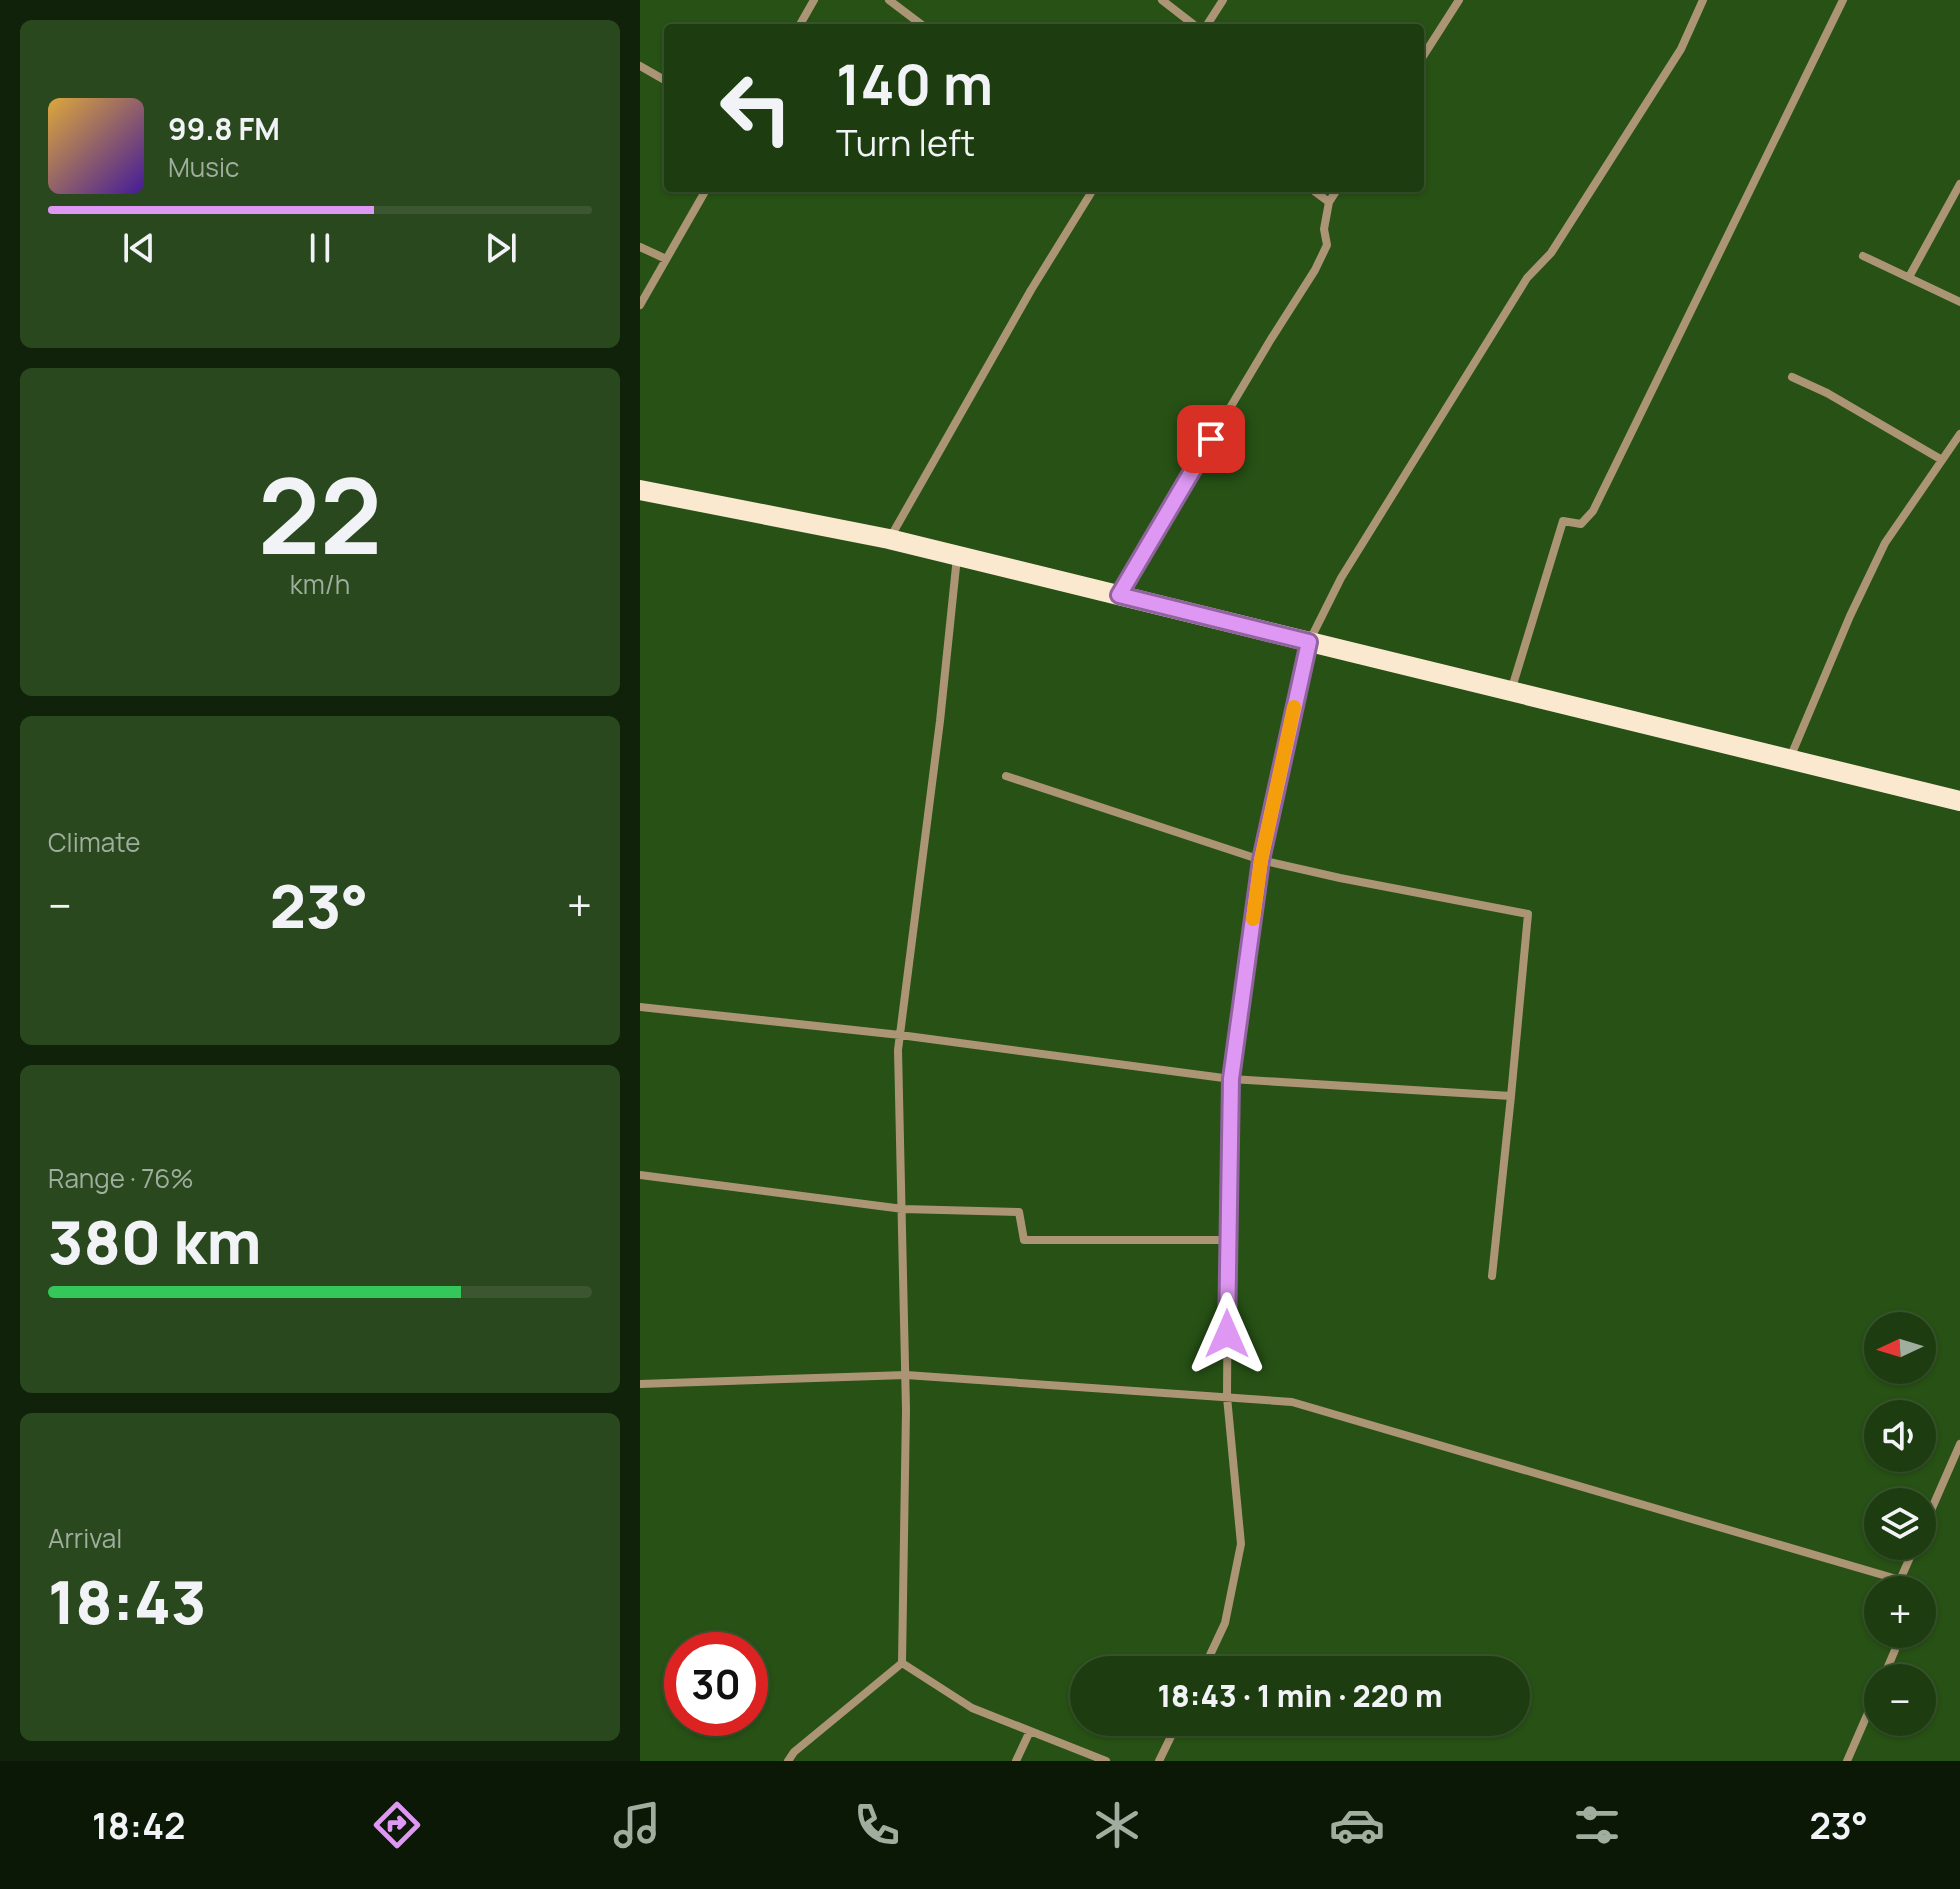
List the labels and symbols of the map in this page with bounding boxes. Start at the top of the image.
pin [1177,405,1245,473]
position arrow [1185,1292,1269,1376]
north arrow [1864,1312,1936,1384]
speed limit sign: 30 [664,1632,768,1736]

